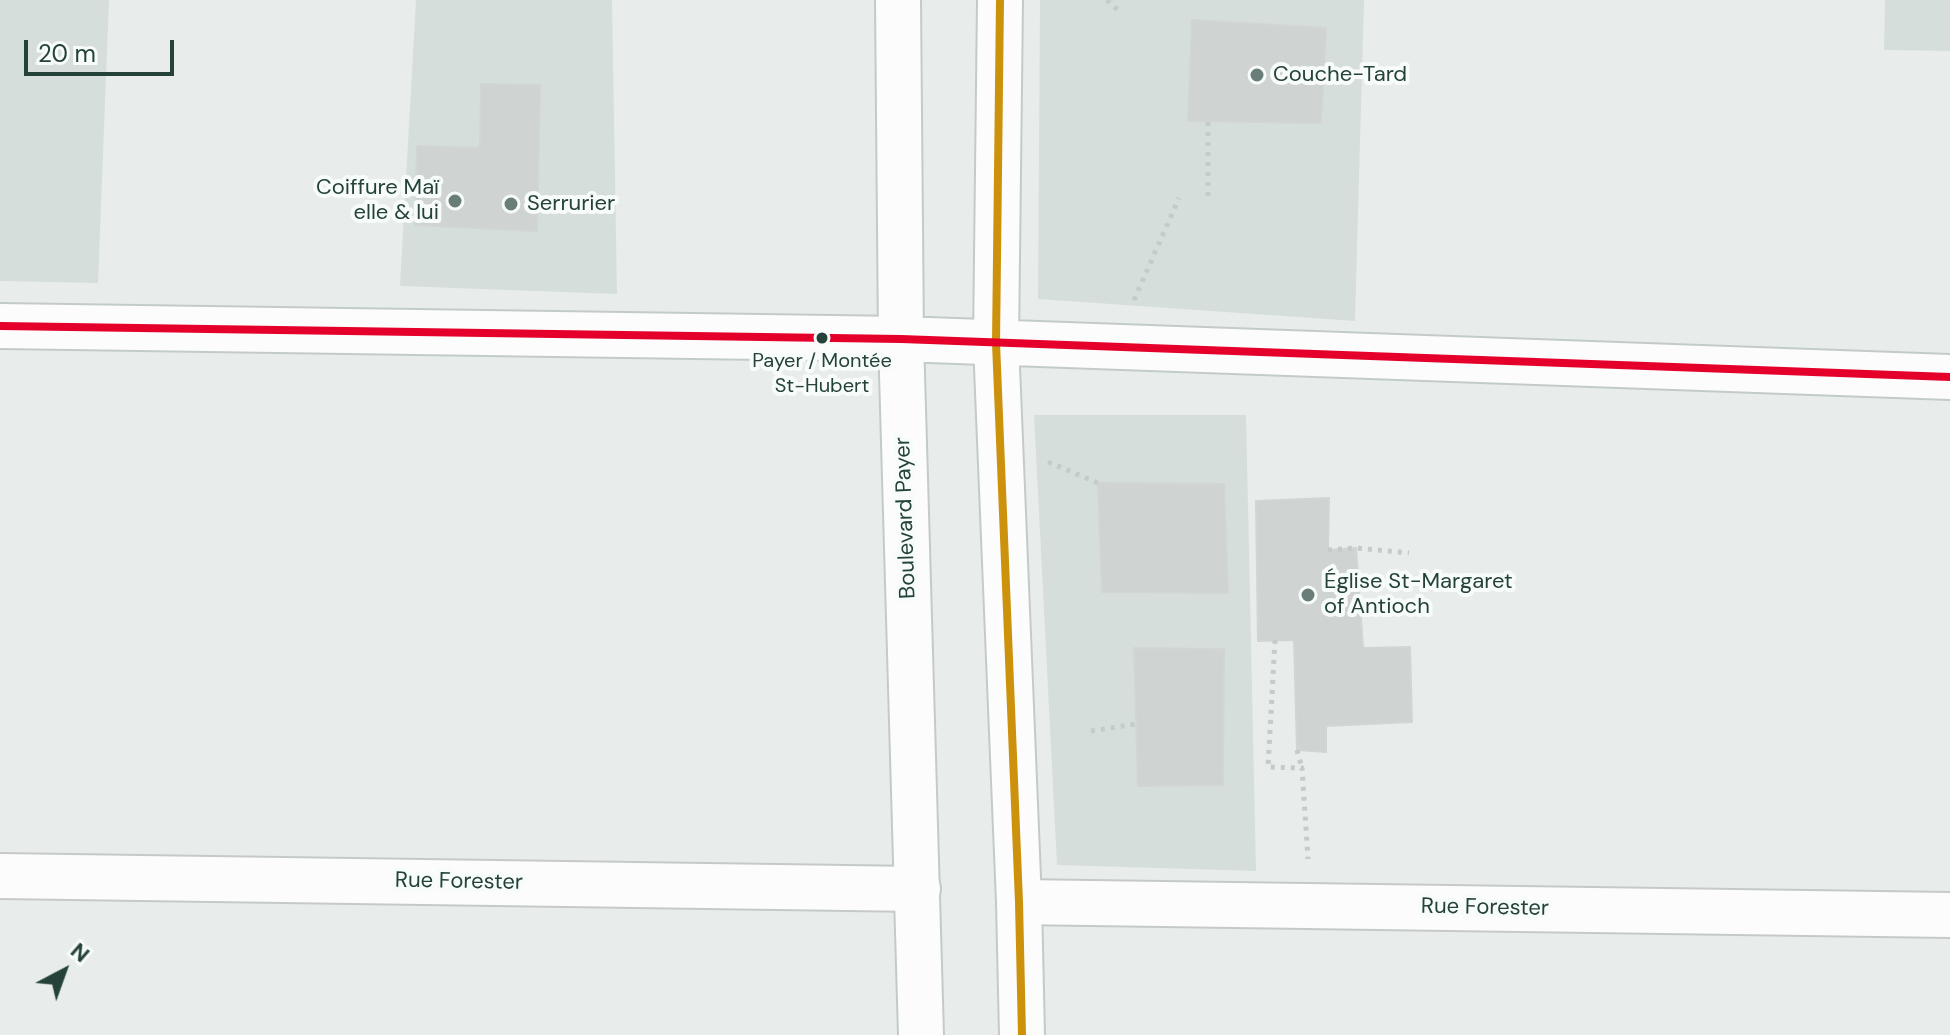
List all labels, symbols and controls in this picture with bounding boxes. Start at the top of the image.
scale bar [28,24,178,74]
text: 20 m [38,38,96,69]
place label: Couche-Tard [1273,62,1407,88]
marker: Couche-Tard [1248,66,1266,84]
place label: Coiffure Maï elle & lui [316,175,439,226]
place label: Serrurier [527,191,615,217]
marker: Coiffure Maï elle & lui [446,192,464,210]
marker: Serrurier [502,195,520,213]
marker: Payer / Montée St-Hubert [814,330,830,346]
place label: Payer / Montée St-Hubert [752,350,892,397]
street label: Boulevard Payer [890,437,922,599]
place label: Église St-Margaret of Antioch [1324,569,1513,620]
marker: Église St-Margaret of Antioch [1299,586,1317,604]
street label: Rue Forester [395,868,523,896]
street label: Rue Forester [1421,894,1549,922]
north arrow [24,931,104,1011]
text: N [64,936,96,969]

